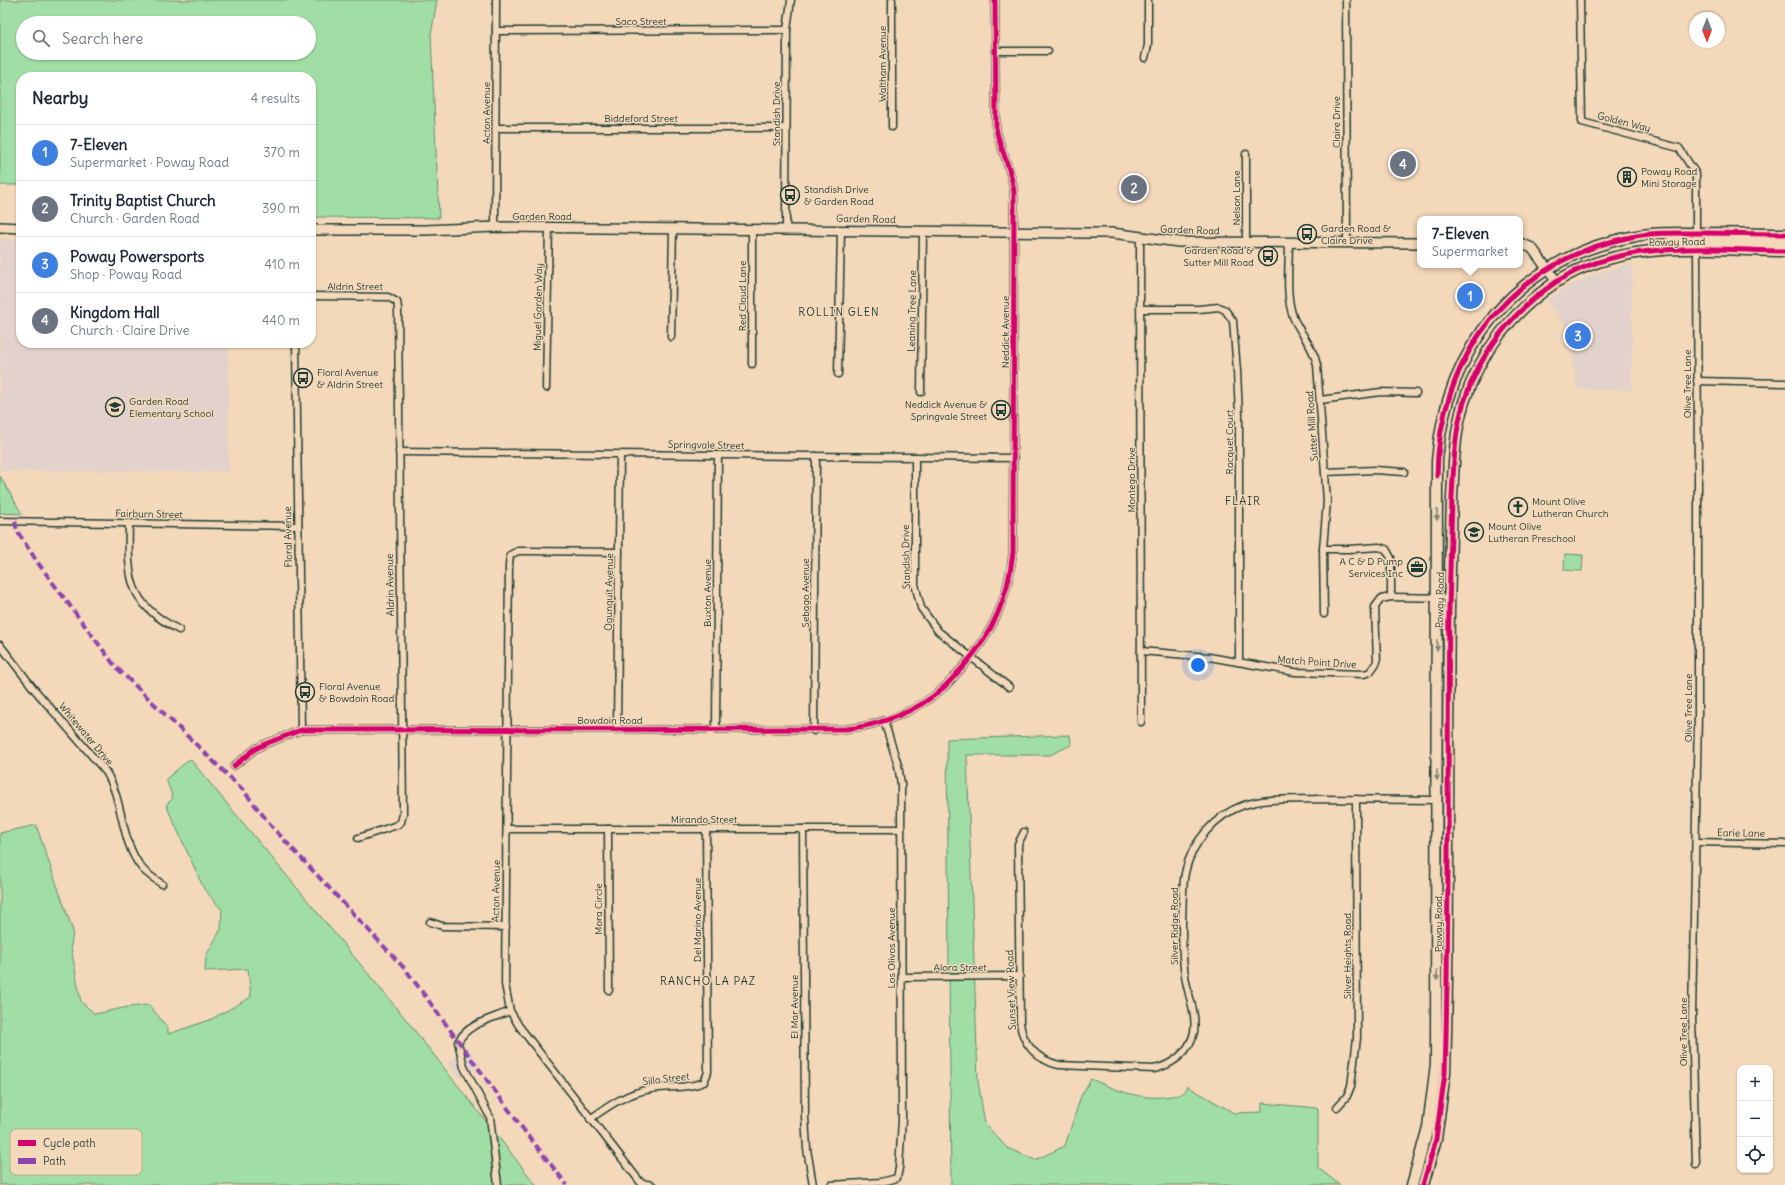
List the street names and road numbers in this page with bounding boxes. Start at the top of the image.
street label: Saco Street [616,15,667,28]
street label: Waltham Avenue [876,26,889,102]
street label: Acton Avenue [480,82,493,144]
street label: Standish Drive [770,82,783,146]
street label: Claire Drive [1330,96,1343,148]
street label: Golden Way [1596,109,1652,135]
street label: Biddeford Street [604,112,678,125]
street label: Nelson Lane [1230,170,1243,226]
street label: Garden Road [512,210,572,223]
street label: Garden Road [836,212,896,226]
street label: Garden Road [1160,222,1220,238]
street label: Poway Road [1649,235,1705,249]
street label: Red Cloud Lane [736,261,749,331]
street label: Miguel Garden Way [531,263,545,351]
street label: Leaning Tree Lane [905,270,919,352]
street label: Aldrin Street [327,280,383,293]
street label: Neddick Avenue [999,296,1012,368]
street label: Olive Tree Lane [1681,350,1694,418]
street label: Sutter Mill Road [1303,390,1321,462]
street label: Racquet Court [1223,409,1236,474]
street label: Springvale Street [668,438,745,452]
street label: Montego Drive [1125,447,1138,513]
street label: Floral Avenue [281,506,295,568]
street label: Fairburn Street [115,507,183,521]
street label: Standish Drive [899,525,913,589]
street label: Ogunquit Avenue [602,553,616,631]
street label: Aldrin Avenue [383,554,397,616]
street label: Sebago Avenue [799,558,812,628]
street label: Buxton Avenue [701,559,714,627]
street label: Poway Road [1433,572,1447,628]
street label: Match Point Drive [1277,653,1357,671]
street label: Olive Tree Lane [1682,674,1695,742]
street label: Whitewater Drive [56,700,116,768]
street label: Bowdoin Road [577,714,643,727]
street label: Mirando Street [671,813,738,826]
street label: Earie Lane [1717,826,1765,840]
street label: Acton Avenue [489,860,503,922]
street label: Del Marino Avenue [691,878,704,962]
street label: Mora Circle [592,883,605,935]
street label: Silver Ridge Road [1168,887,1181,965]
street label: Poway Road [1432,896,1445,952]
street label: Los Olivos Avenue [885,907,898,989]
street label: Silver Heights Road [1341,913,1354,999]
street label: Sunset View Road [1003,949,1019,1030]
street label: Alora Street [933,961,987,974]
street label: El Mar Avenue [788,975,801,1039]
street label: Olive Tree Lane [1677,998,1690,1066]
street label: Silla Street [642,1070,691,1088]

